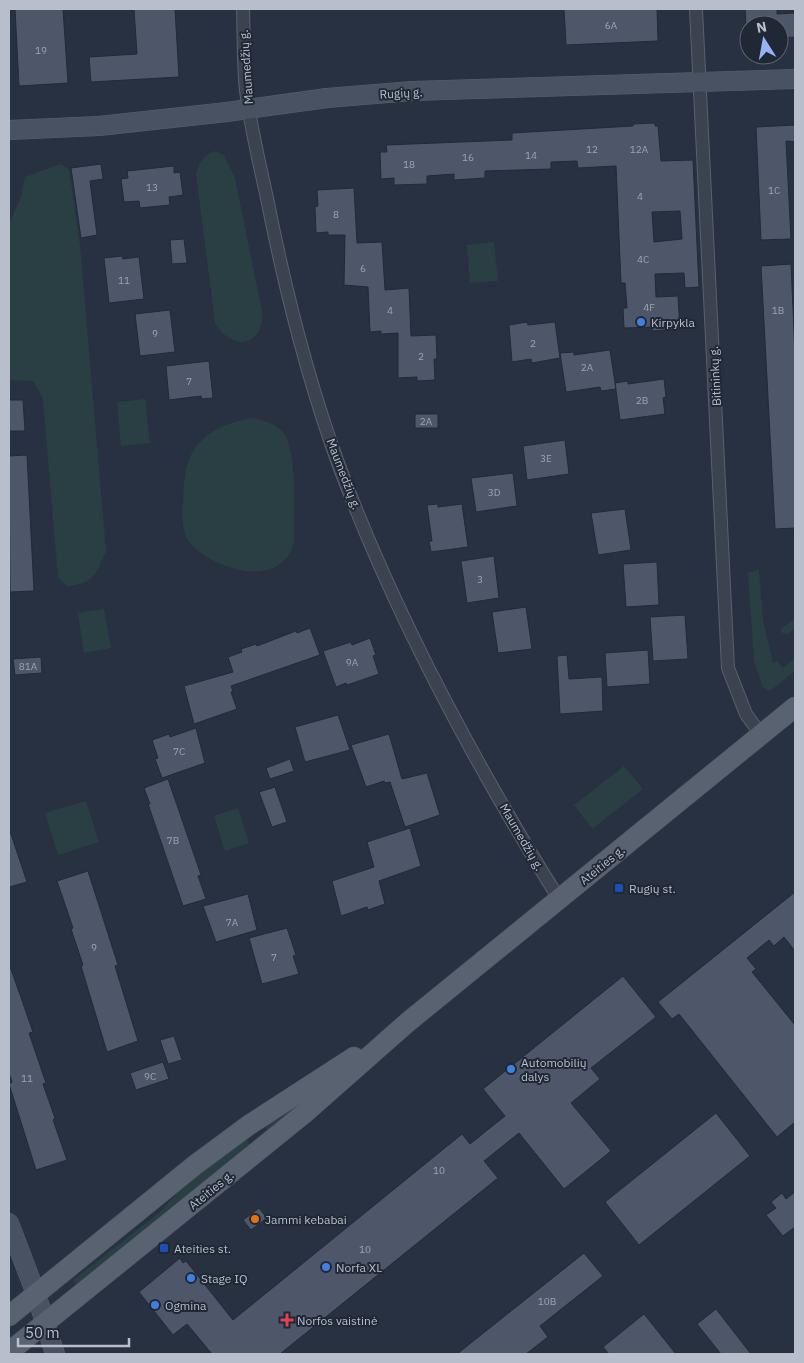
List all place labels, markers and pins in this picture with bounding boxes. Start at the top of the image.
place label: Kirpykla [651,315,695,330]
marker: Kirpykla [635,316,647,328]
place label: Rugių st. [629,881,676,896]
marker: Rugių st. [613,882,625,894]
place label: Automobilių dalys [521,1055,587,1084]
marker: Automobilių dalys [505,1063,517,1075]
place label: Jammi kebabai [265,1212,347,1227]
marker: Jammi kebabai [249,1213,261,1225]
place label: Ateities st. [174,1241,231,1256]
marker: Ateities st. [158,1242,170,1254]
place label: Norfa XL [336,1260,382,1275]
marker: Norfa XL [320,1261,332,1273]
place label: Stage IQ [201,1271,248,1286]
marker: Stage IQ [185,1272,197,1284]
place label: Ogmina [165,1298,207,1313]
marker: Ogmina [149,1299,161,1311]
place label: Norfos vaistinė [297,1313,378,1328]
marker: Norfos vaistinė [281,1314,293,1326]

